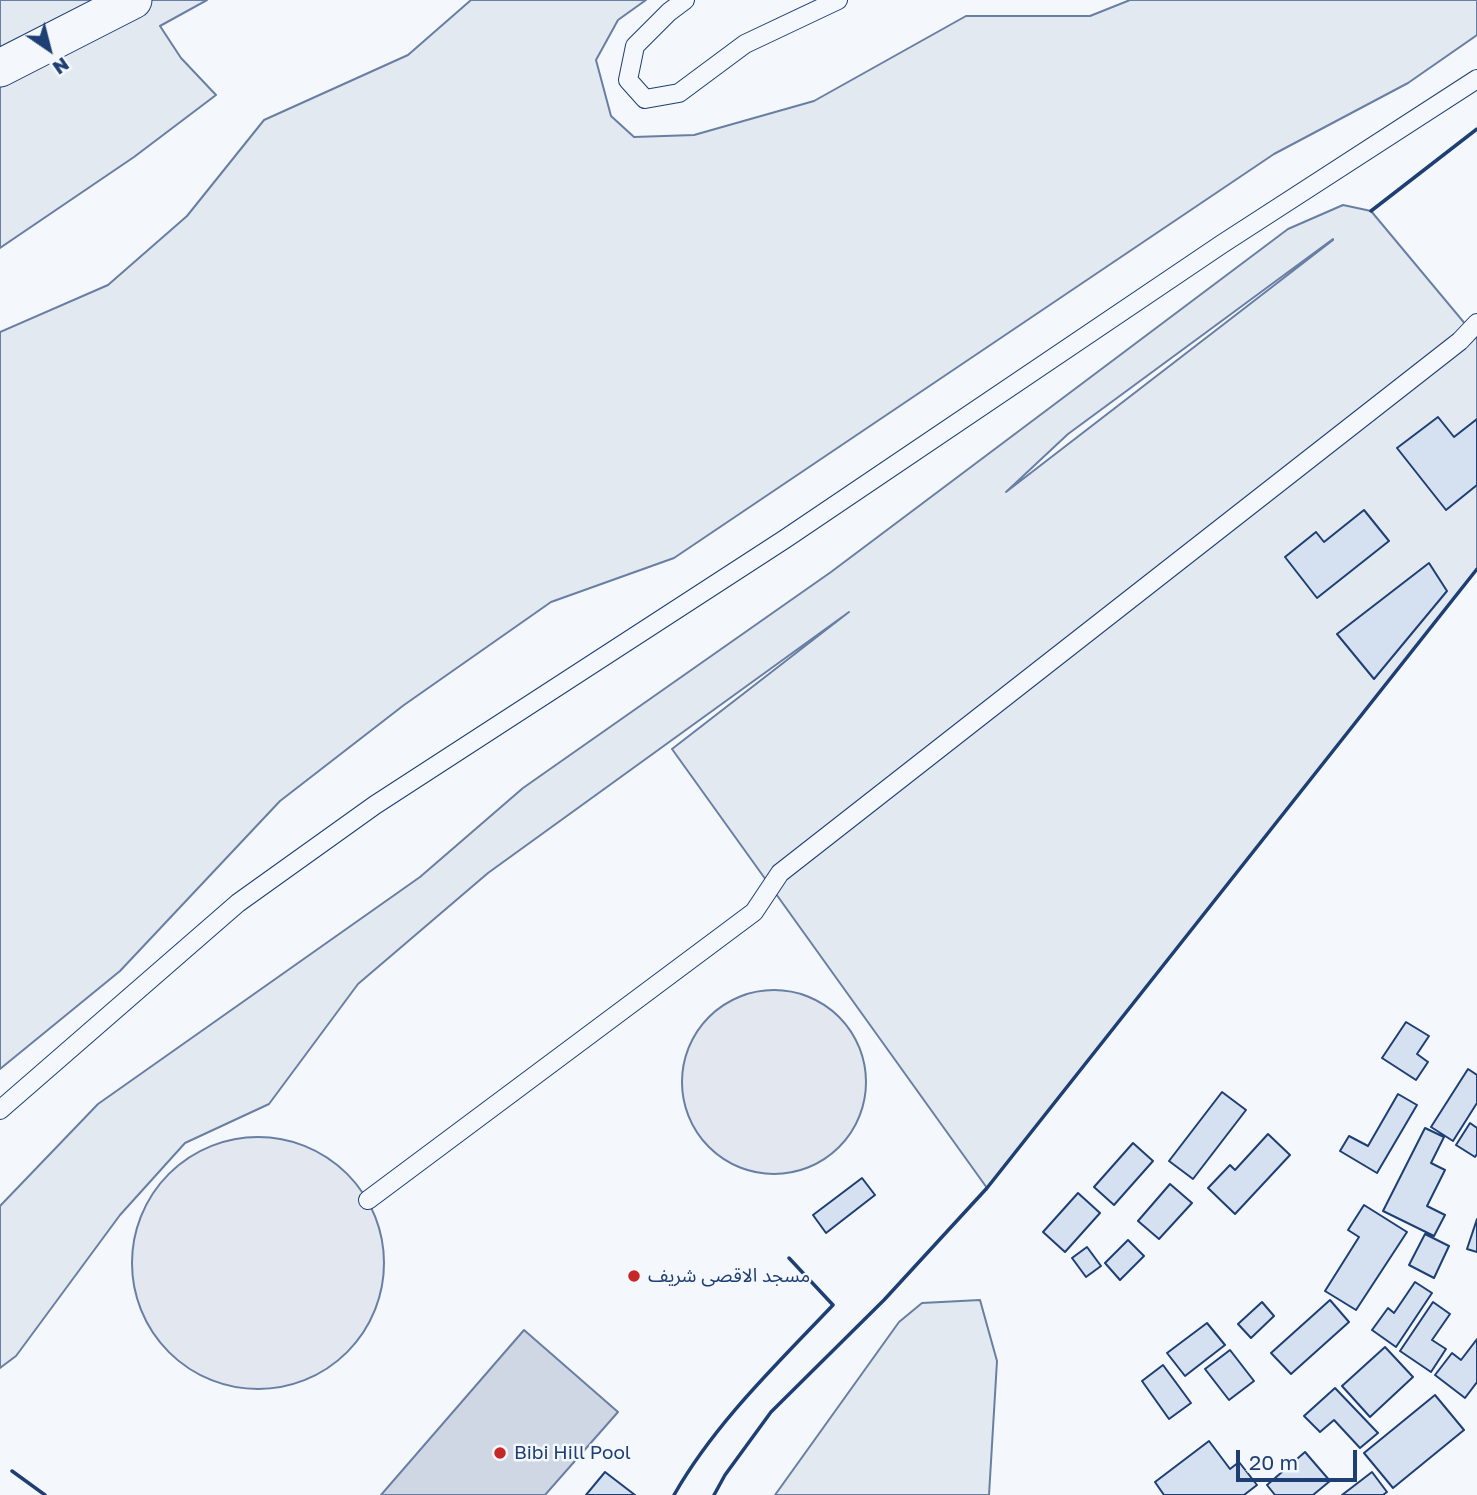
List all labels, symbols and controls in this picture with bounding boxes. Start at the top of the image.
north arrow [14,14,84,84]
text: N [49,53,74,80]
place label: مسجد الاقصی شریف [648,1265,810,1287]
marker: مسجد الاقصی شریف [626,1268,642,1284]
scale bar [1239,1436,1360,1480]
place label: Bibi Hill Pool [514,1442,631,1464]
marker: Bibi Hill Pool [492,1445,508,1461]
text: 20 m [1249,1449,1298,1475]

